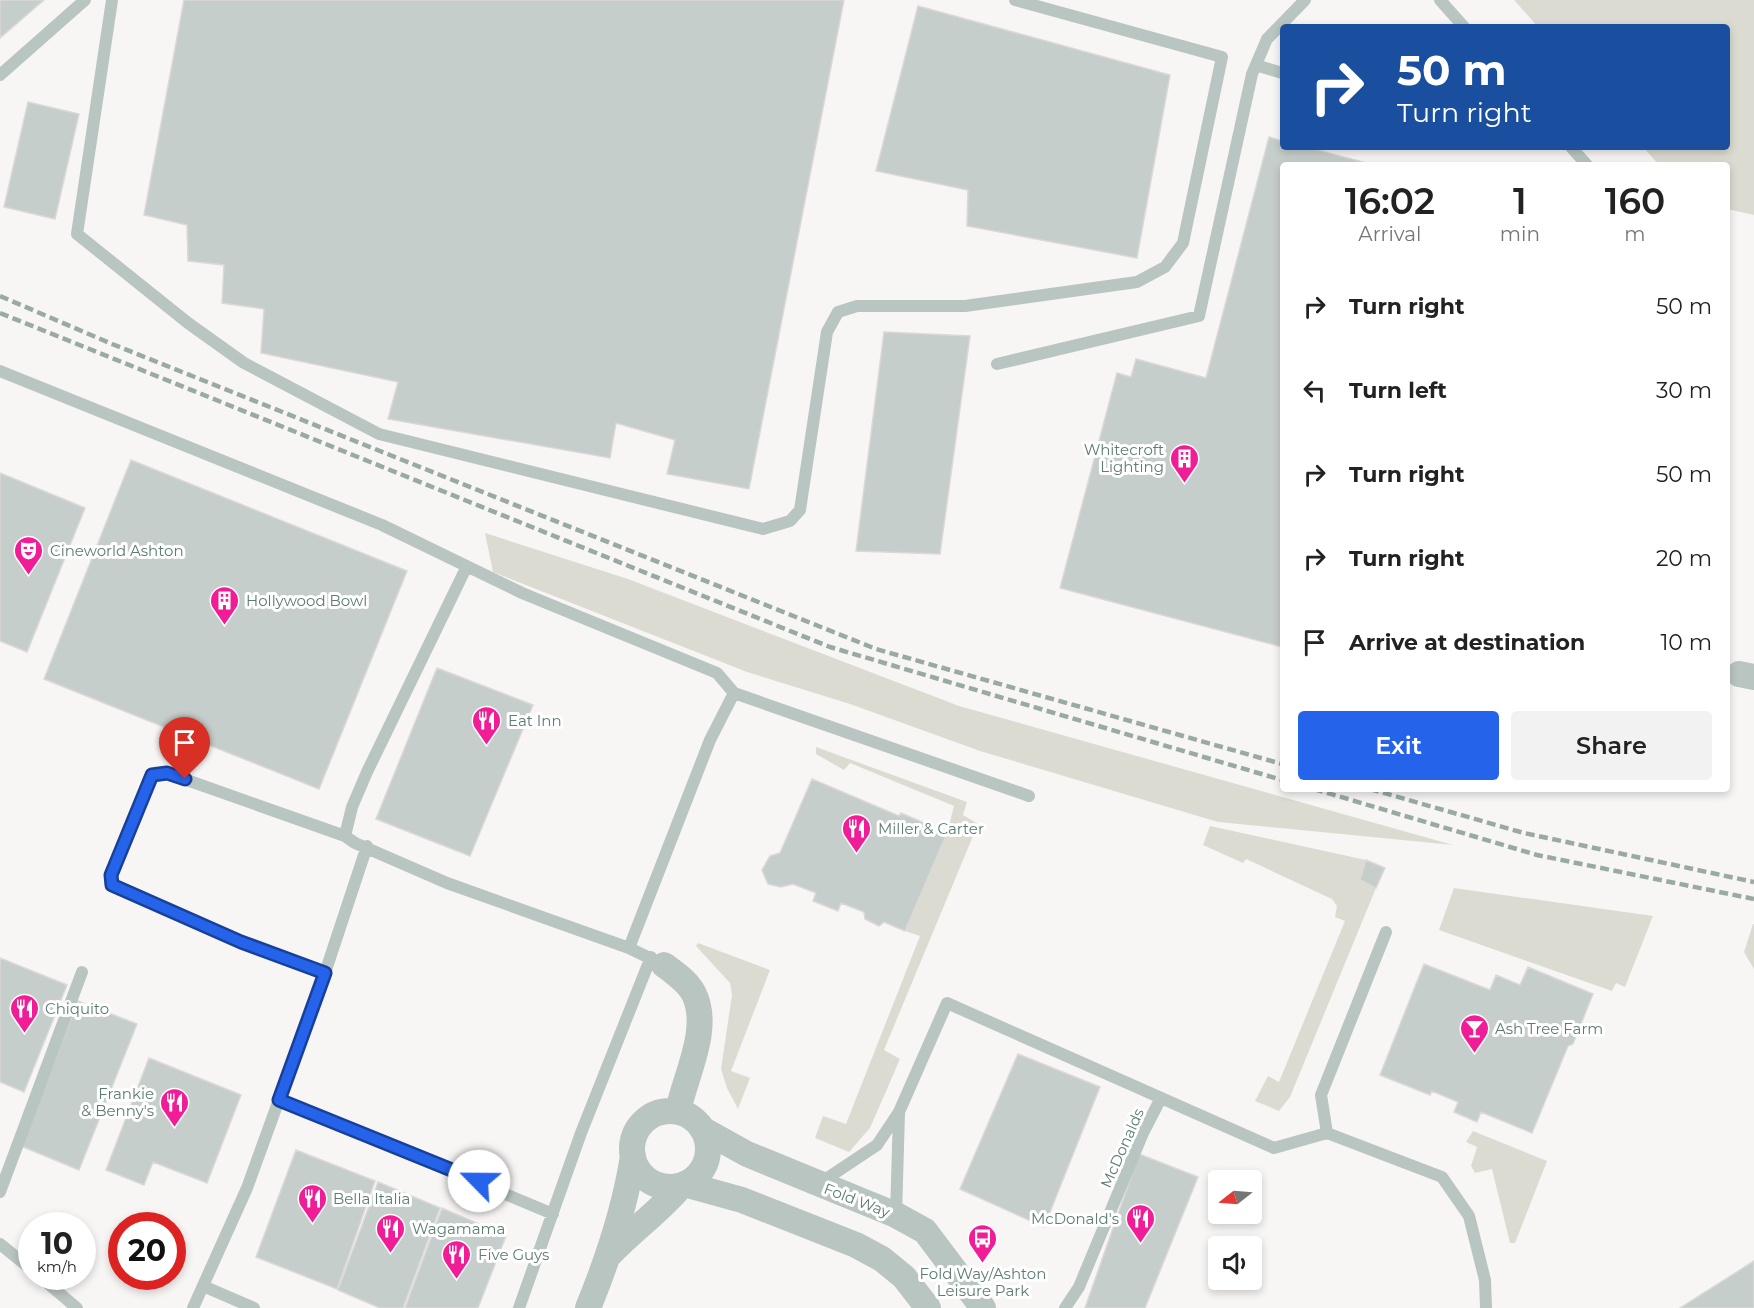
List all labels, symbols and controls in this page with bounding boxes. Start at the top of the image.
text: 50 m [1397,44,1506,96]
icon: right [1298,48,1376,126]
text: Turn right [1397,96,1532,129]
text: 16:02 [1345,179,1435,223]
text: 1 [1513,179,1527,223]
text: 160 [1605,179,1665,223]
text: Arrival [1358,222,1421,246]
text: min [1500,222,1540,246]
text: m [1624,222,1646,246]
icon: right [1298,290,1331,323]
text: Turn right [1349,293,1464,320]
text: 50 m [1656,293,1712,320]
icon: left [1298,374,1331,407]
text: Turn left [1349,377,1447,404]
text: 30 m [1656,377,1712,404]
place label: Whitecroft Lighting [1084,440,1164,476]
building icon: Whitecroft Lighting [1169,442,1201,484]
icon: right [1298,458,1331,491]
text: Turn right [1349,461,1464,488]
text: 50 m [1656,461,1712,488]
theatre icon: Cineworld Ashton [13,534,45,576]
place label: Cineworld Ashton [50,541,184,560]
icon: right [1298,542,1331,575]
text: Turn right [1349,545,1464,572]
text: 20 m [1656,545,1712,572]
building icon: Hollywood Bowl [209,584,241,626]
place label: Hollywood Bowl [246,591,367,610]
icon: arrive [1298,626,1331,659]
text: Arrive at destination [1349,629,1585,656]
text: 10 m [1660,629,1712,656]
restaurant icon: Eat Inn [471,704,503,746]
place label: Eat Inn [508,711,562,730]
button: Exit [1298,711,1499,780]
button: Share [1511,711,1712,780]
pin [159,717,210,779]
icon: arrive [168,726,201,759]
restaurant icon: Miller & Carter [841,812,873,854]
place label: Miller & Carter [878,819,984,838]
restaurant icon: Chiquito [8,992,40,1034]
place label: Chiquito [45,999,109,1018]
bar icon: Ash Tree Farm [1458,1012,1490,1054]
place label: Ash Tree Farm [1495,1019,1603,1038]
place label: Frankie & Benny's [81,1084,154,1120]
restaurant icon: Frankie & Benny's [159,1086,191,1128]
street label: McDonalds [1096,1105,1148,1191]
position arrow [447,1149,511,1213]
north arrow [1208,1170,1262,1224]
map controls [1208,1170,1262,1290]
street label: Fold Way [821,1179,894,1222]
restaurant icon: Bella Italia [296,1182,328,1224]
place label: Bella Italia [333,1189,410,1208]
restaurant icon: McDonald's [1124,1202,1156,1244]
place label: McDonald's [1031,1209,1119,1228]
speed limit sign: 20 [108,1212,186,1290]
restaurant icon: Wagamama [375,1212,407,1254]
place label: Wagamama [412,1219,505,1238]
bus stop icon: Fold Way/Ashton Leisure Park [967,1222,999,1264]
text: 10 [41,1225,73,1262]
button: sound [1208,1236,1262,1290]
restaurant icon: Five Guys [441,1238,473,1280]
place label: Five Guys [478,1245,549,1264]
text: km/h [37,1257,77,1276]
place label: Fold Way/Ashton Leisure Park [920,1264,1046,1300]

